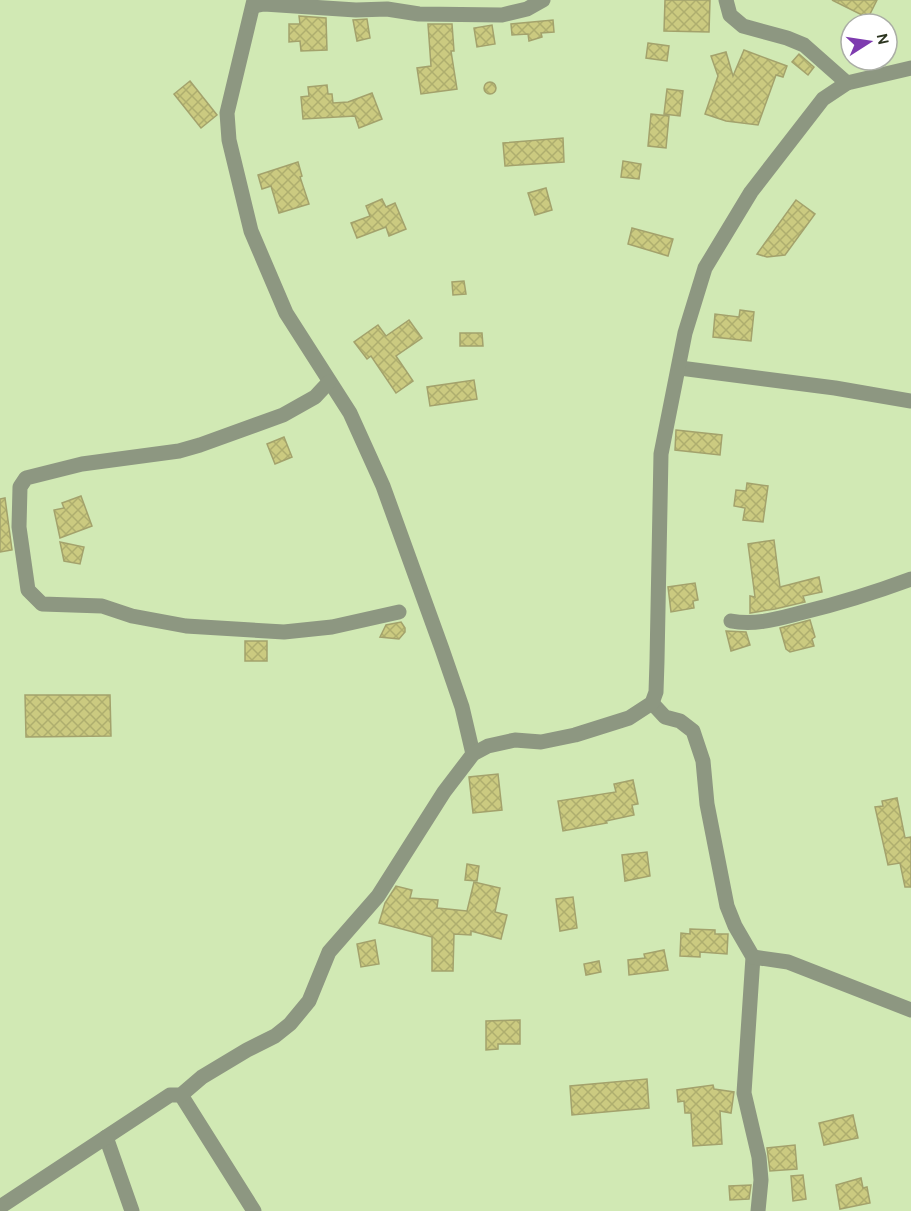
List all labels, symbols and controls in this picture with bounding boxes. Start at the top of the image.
north arrow [839,12,899,72]
text: N [873,31,894,47]

